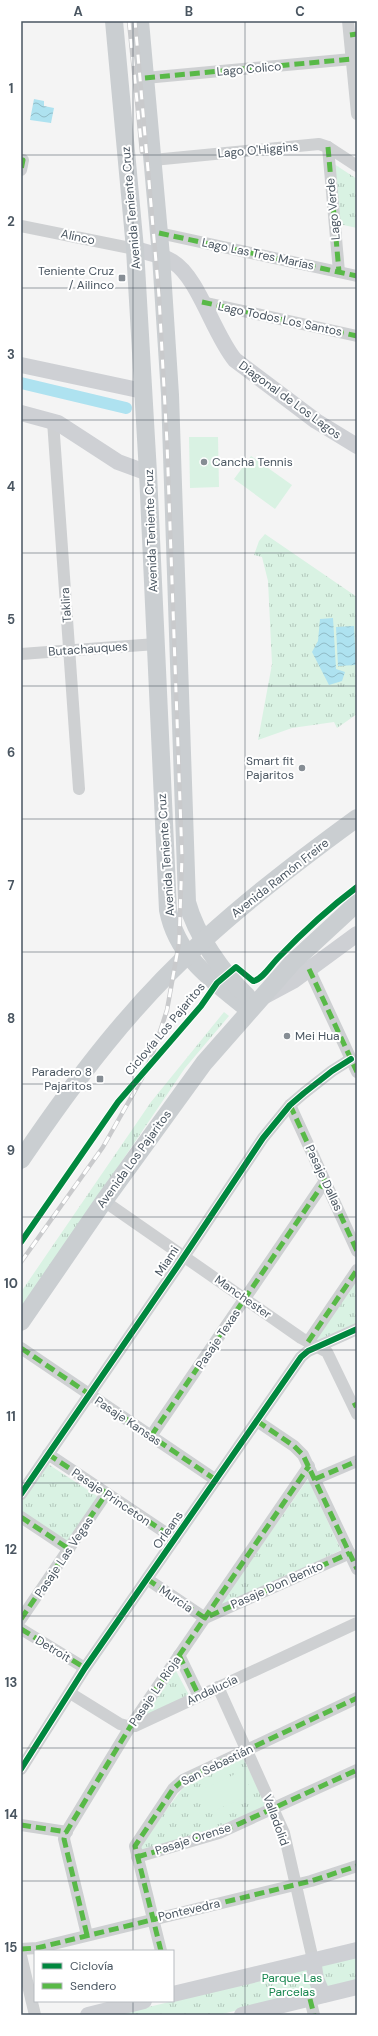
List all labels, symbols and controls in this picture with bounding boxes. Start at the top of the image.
text: A [73,3,83,20]
text: B [185,3,193,20]
text: C [295,3,305,20]
street label: Lago Colico [216,58,282,80]
text: 1 [9,80,13,97]
street label: Lago O'Higgins [217,138,299,162]
street label: Avenida Teniente Cruz [118,146,144,270]
street label: Lago Verde [322,177,344,241]
text: 2 [7,213,15,230]
street label: Alinco [60,226,96,248]
street label: Lago Las Tres Marías [200,234,316,274]
place label: Teniente Cruz / Ailinco [38,263,114,293]
marker: Teniente Cruz / Ailinco [117,273,127,283]
street label: Lago Todos Los Santos [216,298,344,340]
text: 3 [7,346,15,363]
street label: Diagonal de Los Lagos [236,357,344,443]
place label: Cancha Tennis [212,454,293,470]
marker: Cancha Tennis [199,457,209,467]
street label: Avenida Teniente Cruz [141,469,161,593]
text: 4 [7,478,15,495]
street label: Taklira [57,587,75,623]
text: 5 [7,611,15,628]
street label: Butachauques [48,638,128,660]
text: 6 [7,744,15,761]
place label: Smart fit Pajaritos [246,753,294,783]
marker: Smart fit Pajaritos [297,763,307,773]
street label: Avenida Teniente Cruz [154,793,178,917]
street label: Avenida Ramón Freire [228,835,332,921]
text: 7 [8,877,15,894]
street label: Ciclovía Los Pajaritos [121,979,209,1079]
text: 8 [7,1010,15,1027]
place label: Mei Hua [295,1028,340,1044]
marker: Mei Hua [282,1031,292,1041]
place label: Paradero 8 Pajaritos [32,1064,92,1094]
marker: Paradero 8 Pajaritos [95,1074,105,1084]
street label: Avenida Los Pajaritos [93,1107,175,1211]
text: 9 [7,1142,15,1159]
street label: Pasaje Dallas [302,1142,346,1214]
street label: Miami [151,1243,183,1279]
street label: Manchester [212,1272,275,1323]
text: 10 [4,1275,18,1292]
street label: Pasaje Texas [192,1306,244,1372]
street label: Pasaje Kansas [91,1393,165,1449]
text: 11 [6,1408,16,1425]
street label: Pasaje Princeton [68,1465,154,1529]
street label: Orleans [149,1508,187,1552]
street label: Pasaje Las Vegas [31,1514,97,1600]
text: 12 [5,1541,17,1558]
street label: Pasaje Don Benito [228,1557,326,1613]
street label: Murcia [156,1582,196,1616]
street label: Detroit [32,1632,74,1666]
street label: Pasaje La Rioja [126,1653,184,1729]
street label: Andalucía [184,1671,240,1709]
text: 13 [5,1674,17,1691]
street label: San Sebastián [178,1741,256,1789]
street label: Valladolid [259,1792,293,1848]
text: 14 [4,1806,18,1823]
street label: Pasaje Orense [153,1819,233,1859]
street label: Pontevedra [156,1895,222,1925]
text: 15 [5,1939,17,1956]
legend [34,1950,174,2002]
text: Ciclovía [70,1958,113,1974]
park label: Parque Las Parcelas [262,1970,322,2000]
text: Sendero [70,1978,116,1994]

